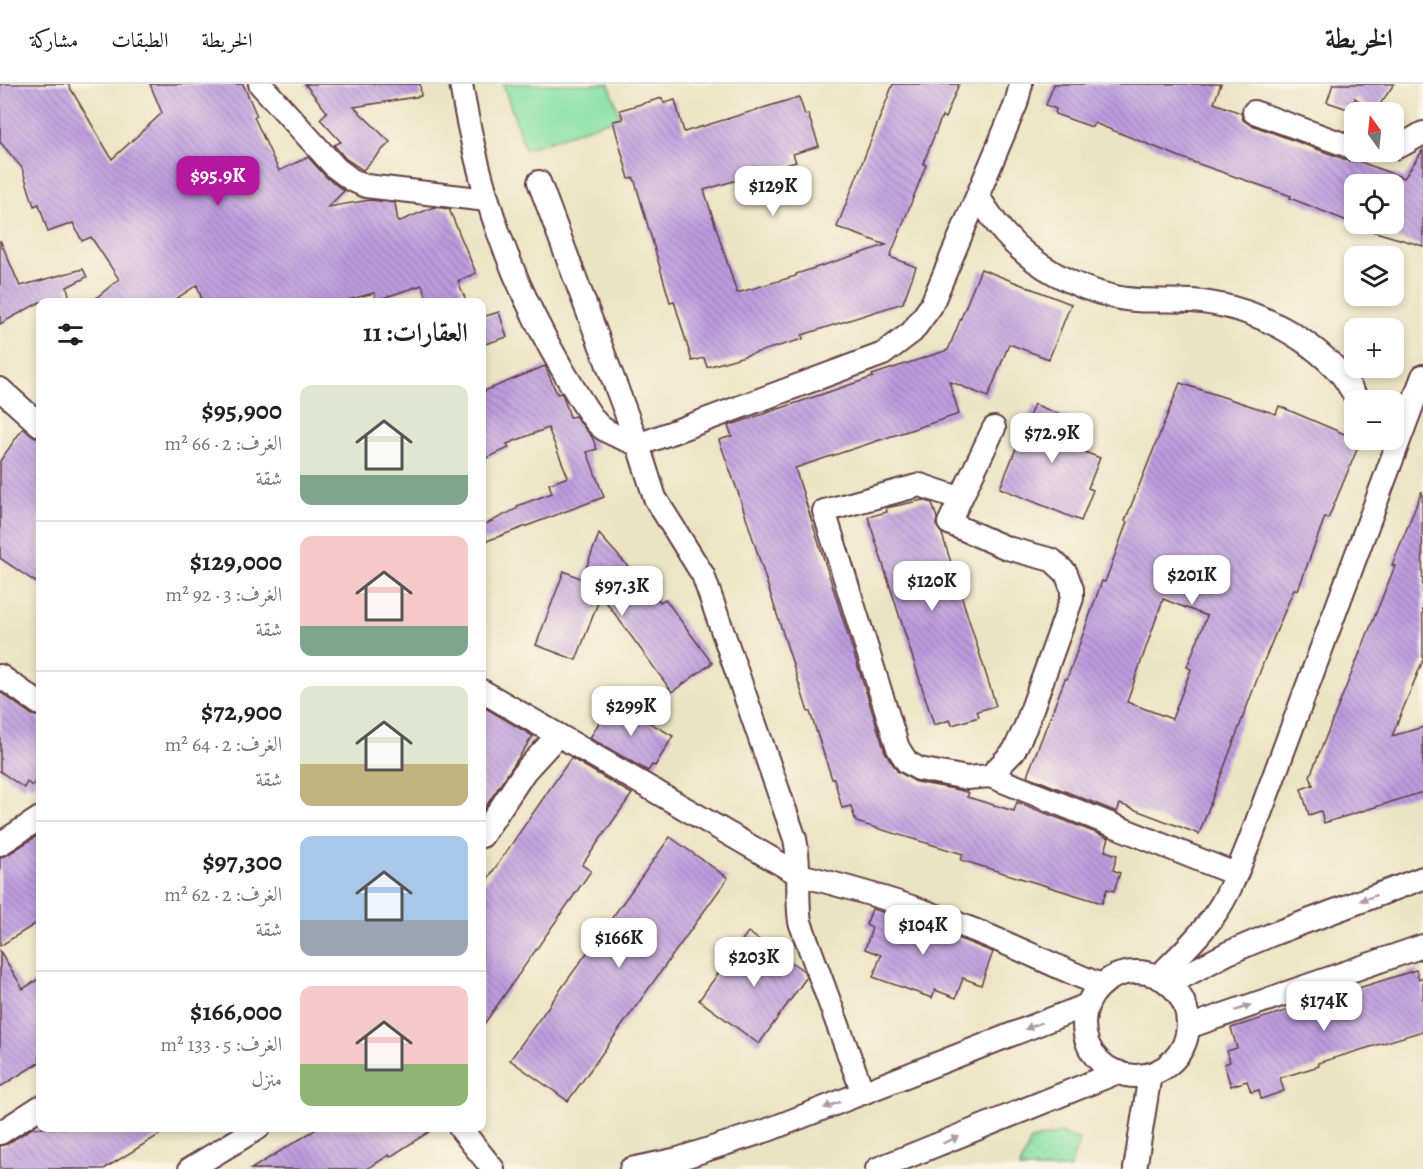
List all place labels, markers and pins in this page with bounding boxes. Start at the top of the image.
pin: $95.9K [169,156,267,207]
pin: $129K [731,166,815,217]
pin: $72.9K [1003,413,1101,464]
pin: $201K [1150,555,1234,606]
pin: $120K [890,561,974,612]
pin: $97.3K [573,566,671,617]
pin: $299K [589,686,673,737]
pin: $104K [881,905,965,956]
pin: $166K [577,918,661,969]
pin: $203K [712,937,796,988]
pin: $174K [1282,981,1366,1032]

